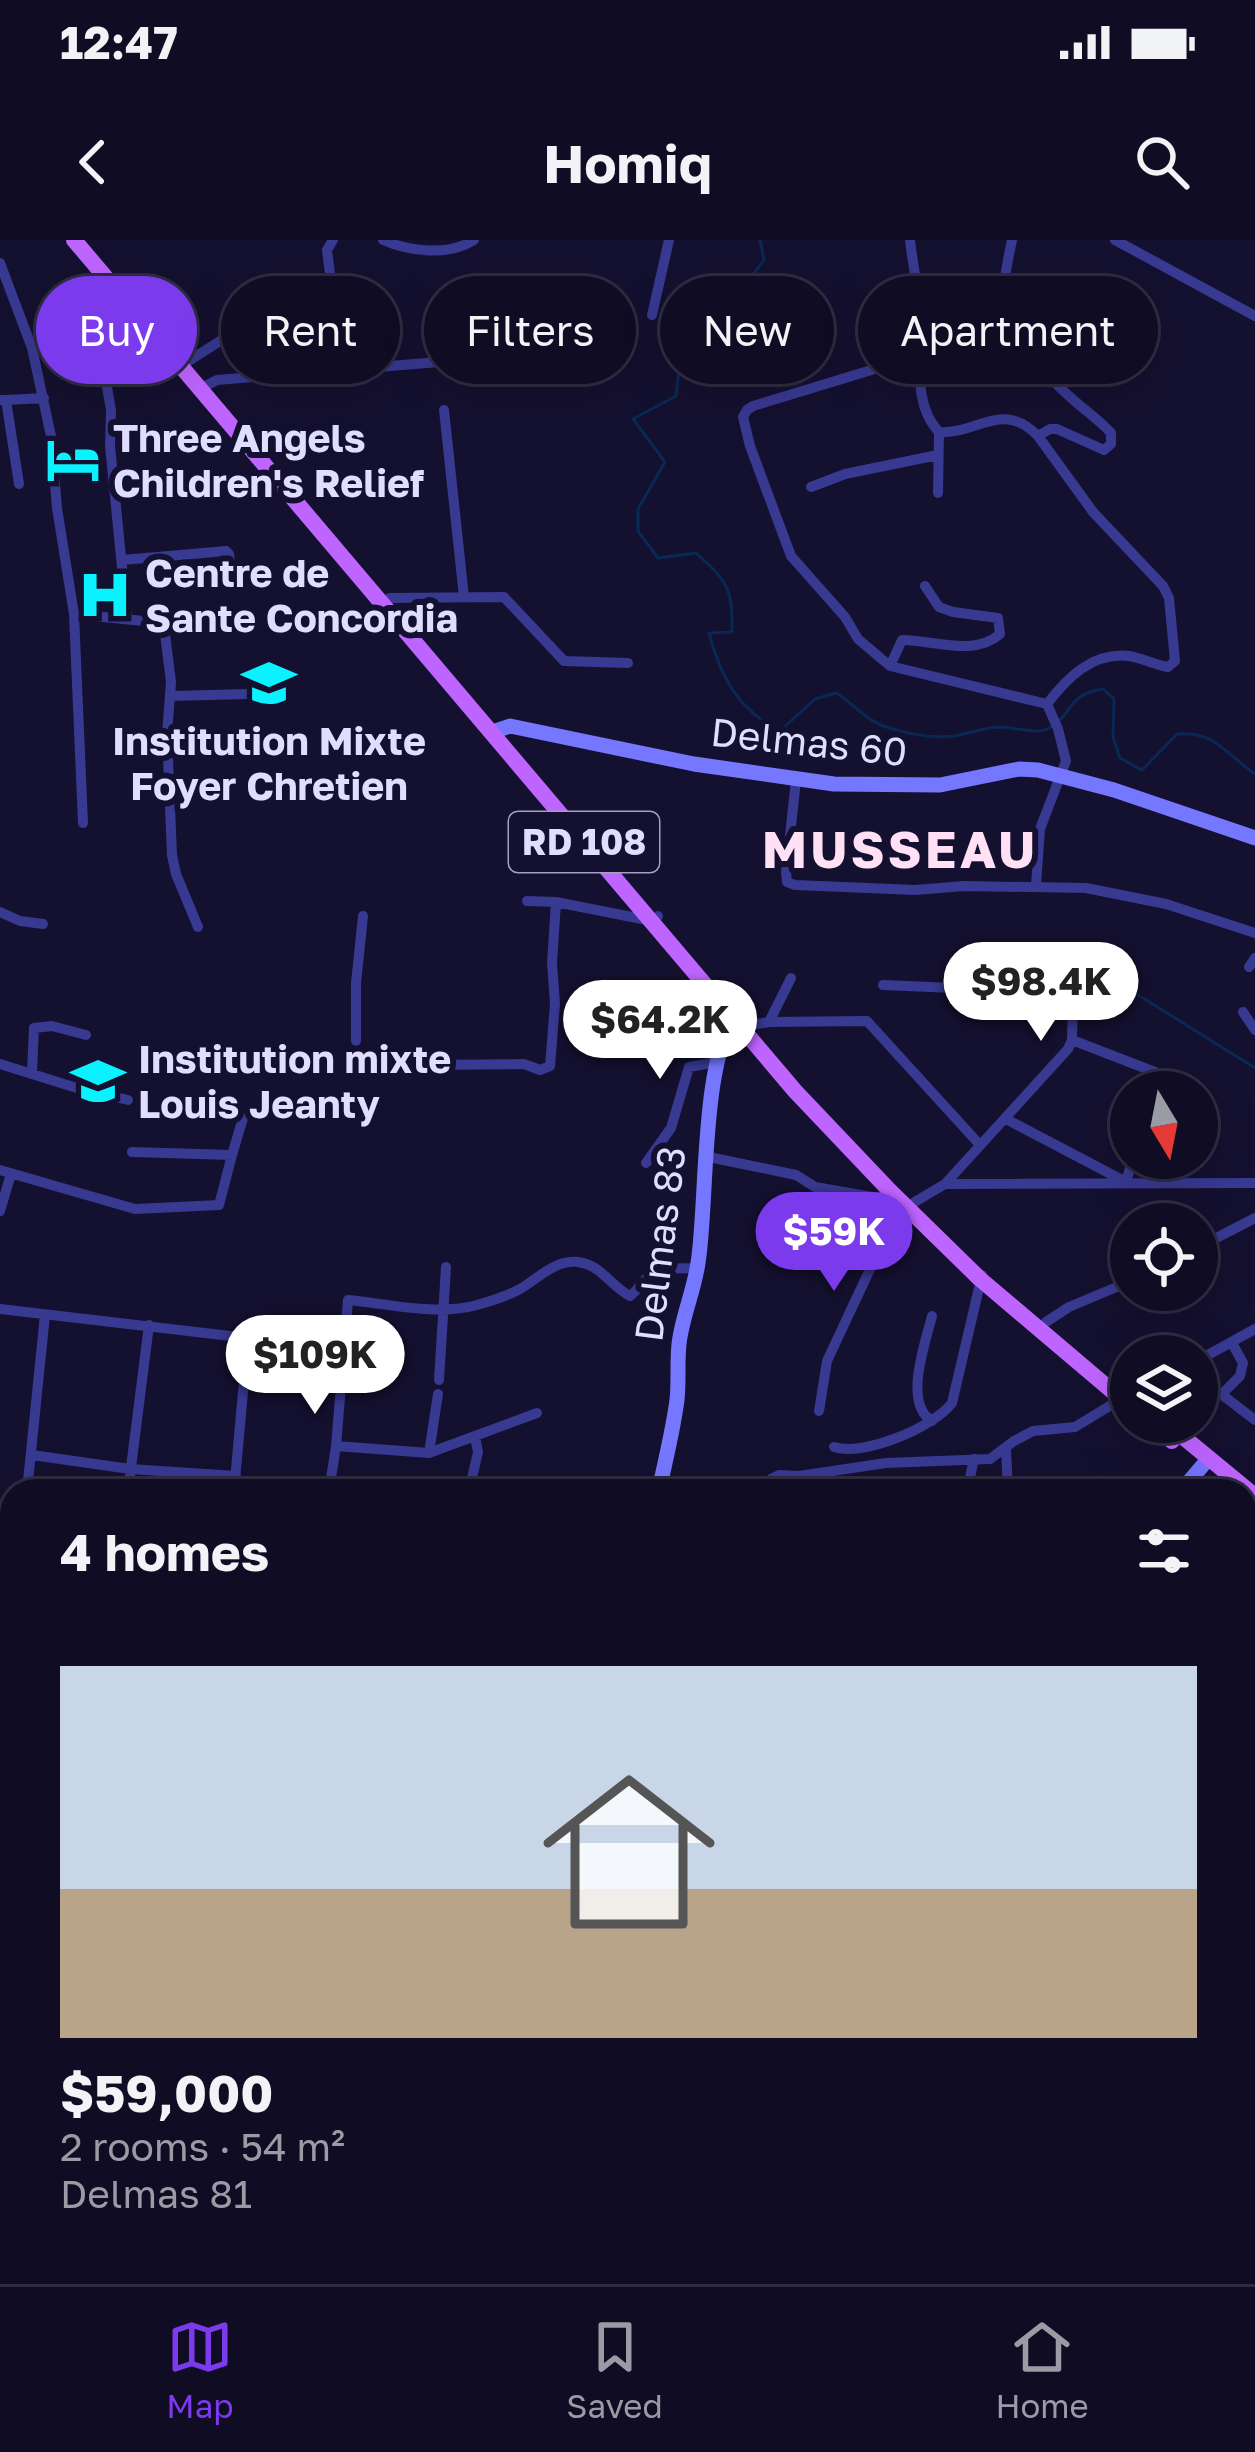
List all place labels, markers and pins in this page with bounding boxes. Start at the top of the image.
place label: Three Angels Children's Relief [113,414,425,506]
hotel icon: Three Angels Children's Relief [44,431,102,489]
place label: Centre de Sante Concordia [145,549,458,641]
hospital icon: Centre de Sante Concordia [76,566,134,624]
school or university icon: Institution Mixte Foyer Chretien [240,654,298,712]
place label: Institution Mixte Foyer Chretien [112,717,426,809]
pin: $98.4K [943,942,1139,1044]
pin: $64.2K [562,980,758,1082]
place label: Institution mixte Louis Jeanty [138,1035,451,1127]
school or university icon: Institution mixte Louis Jeanty [69,1052,127,1110]
pin: $59K [763,1192,905,1294]
pin: $109K [231,1315,399,1417]

